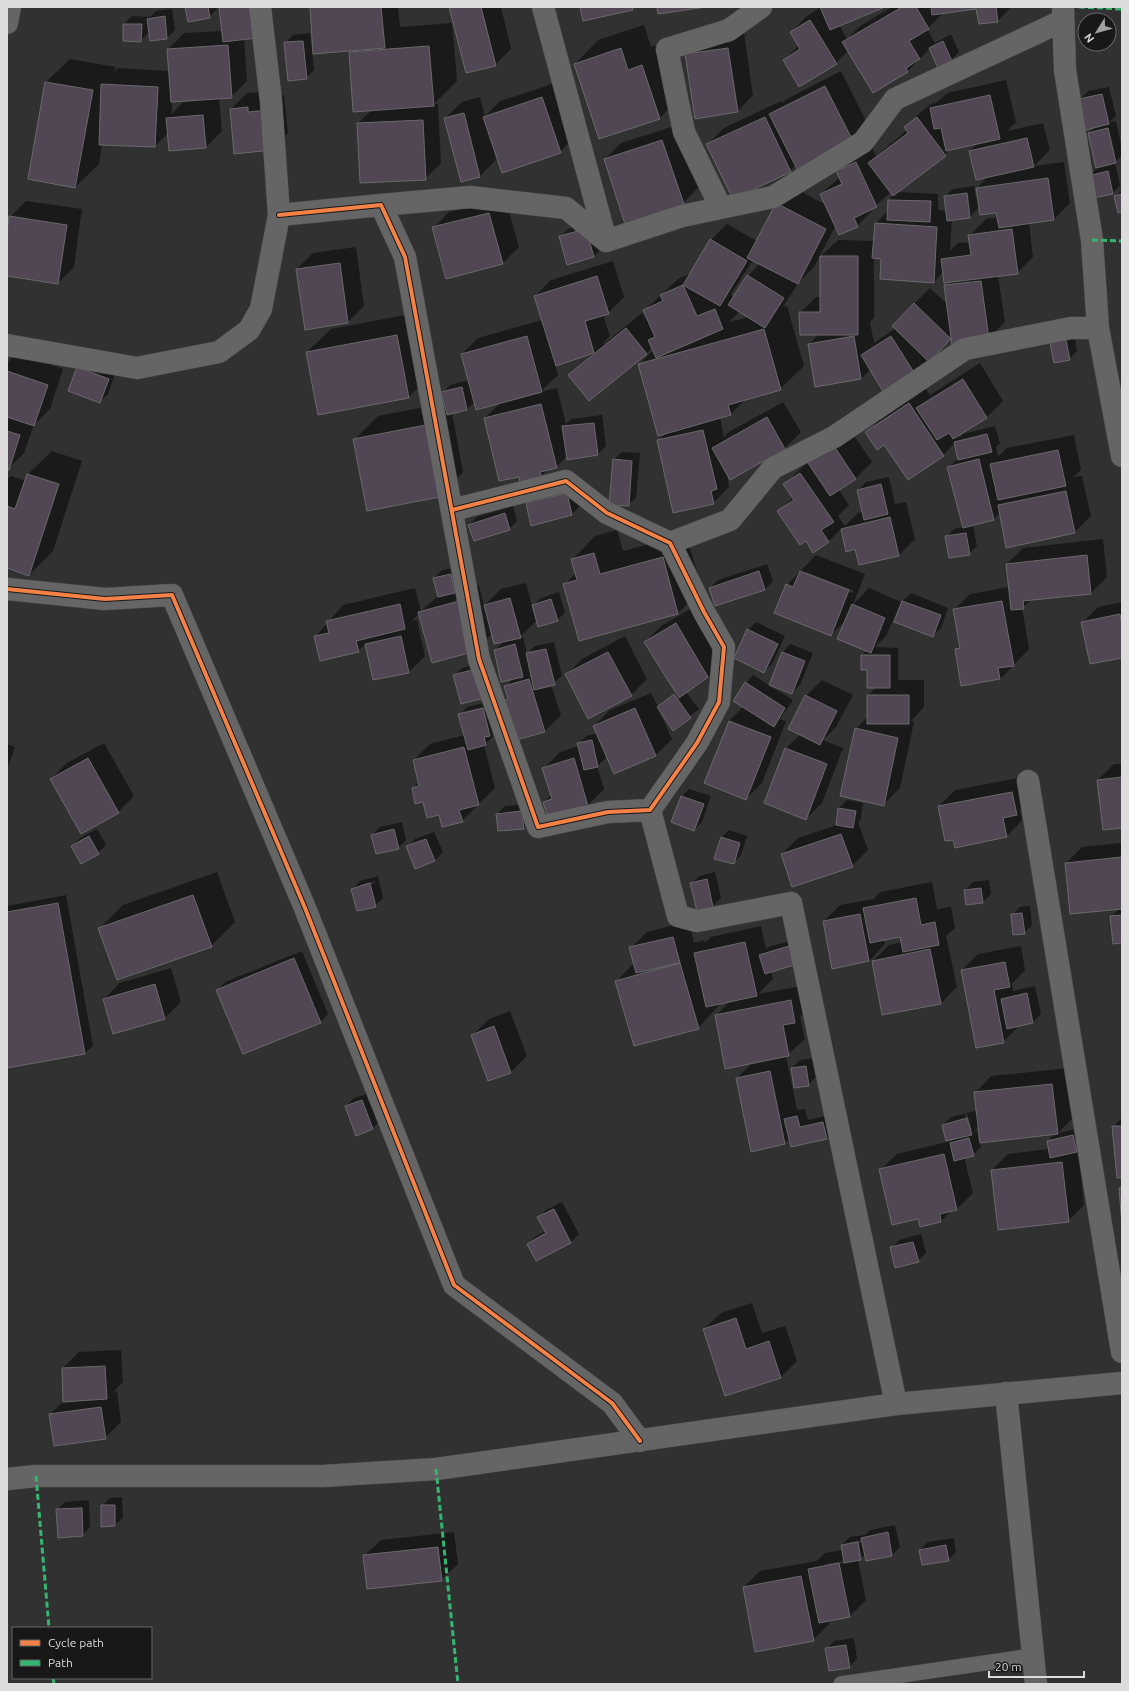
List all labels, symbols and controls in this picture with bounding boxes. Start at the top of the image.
north arrow [1077,12,1117,52]
text: N [1082,31,1096,45]
legend [12,1627,152,1679]
text: Cycle path [48,1636,104,1649]
scale bar [989,1653,1084,1679]
text: Path [48,1656,73,1669]
text: 20 m [995,1660,1022,1673]

